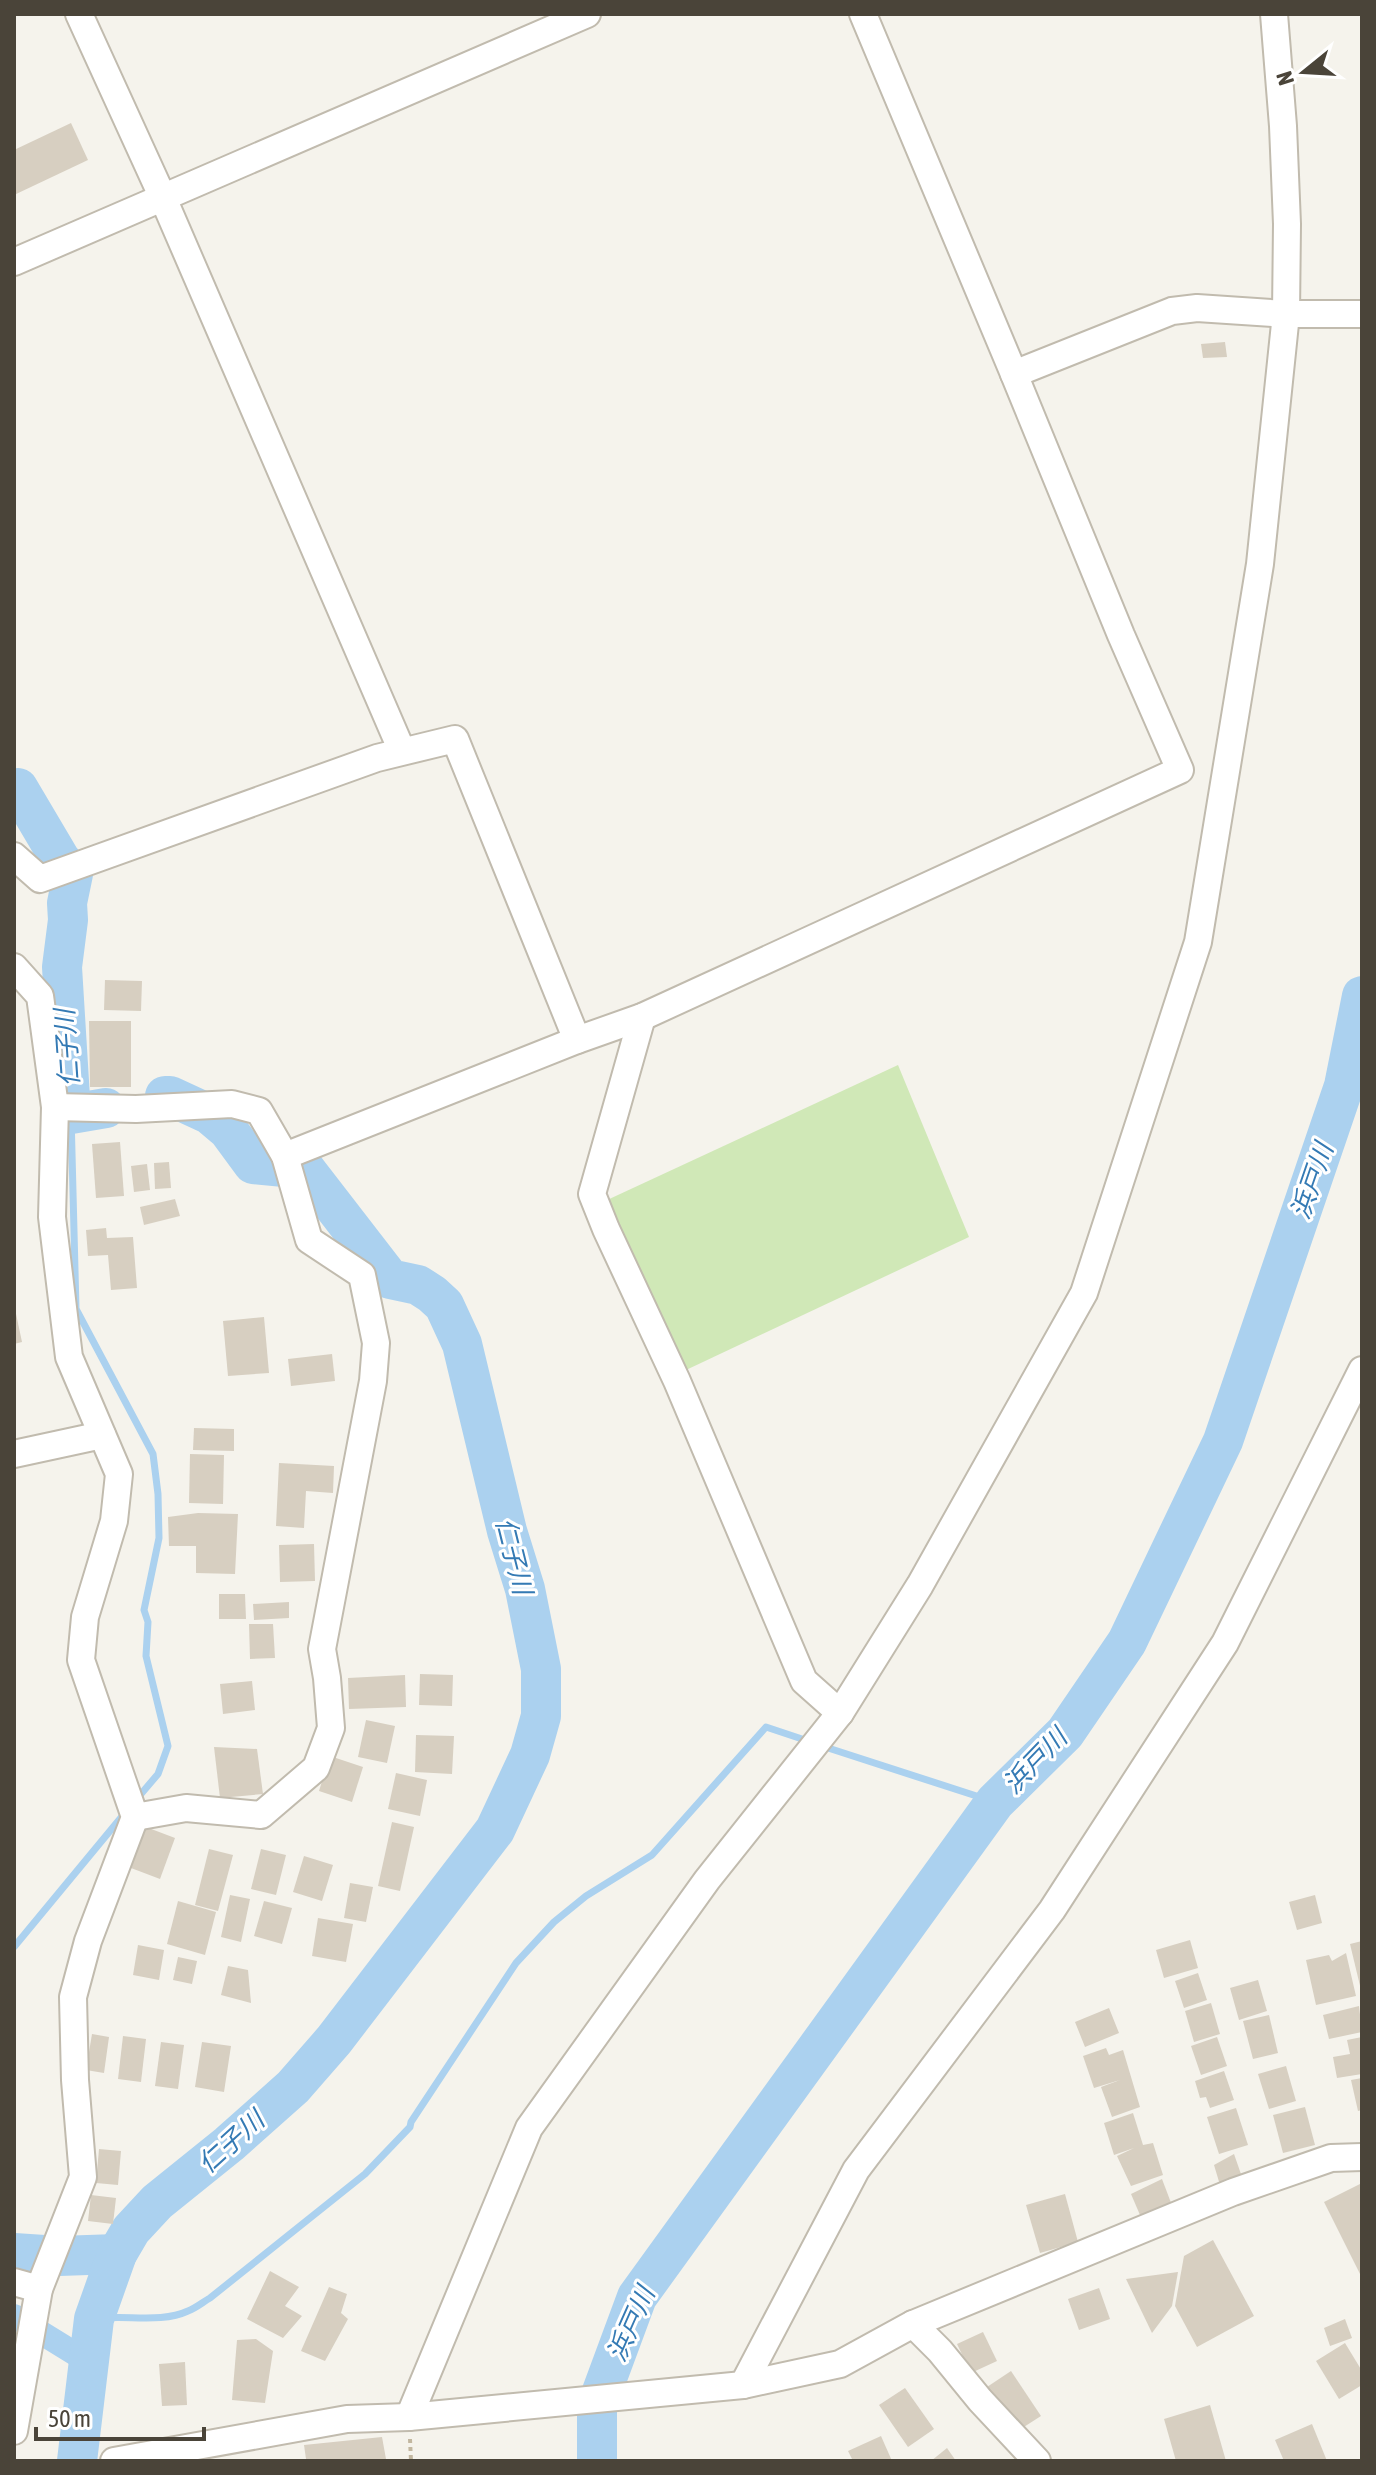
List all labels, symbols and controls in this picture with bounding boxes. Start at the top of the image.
north arrow [1264,32,1344,112]
text: N [1271,68,1299,88]
water label: 仁子川 [49,1005,85,1088]
water label: 浜戸川 [1285,1136,1340,1223]
water label: 仁子川 [490,1515,539,1600]
water label: 浜戸川 [997,1720,1075,1799]
water label: 仁子川 [192,2103,272,2179]
water label: 浜戸川 [601,2280,662,2366]
scale bar [36,2391,204,2441]
text: 50 m [48,2405,91,2432]

